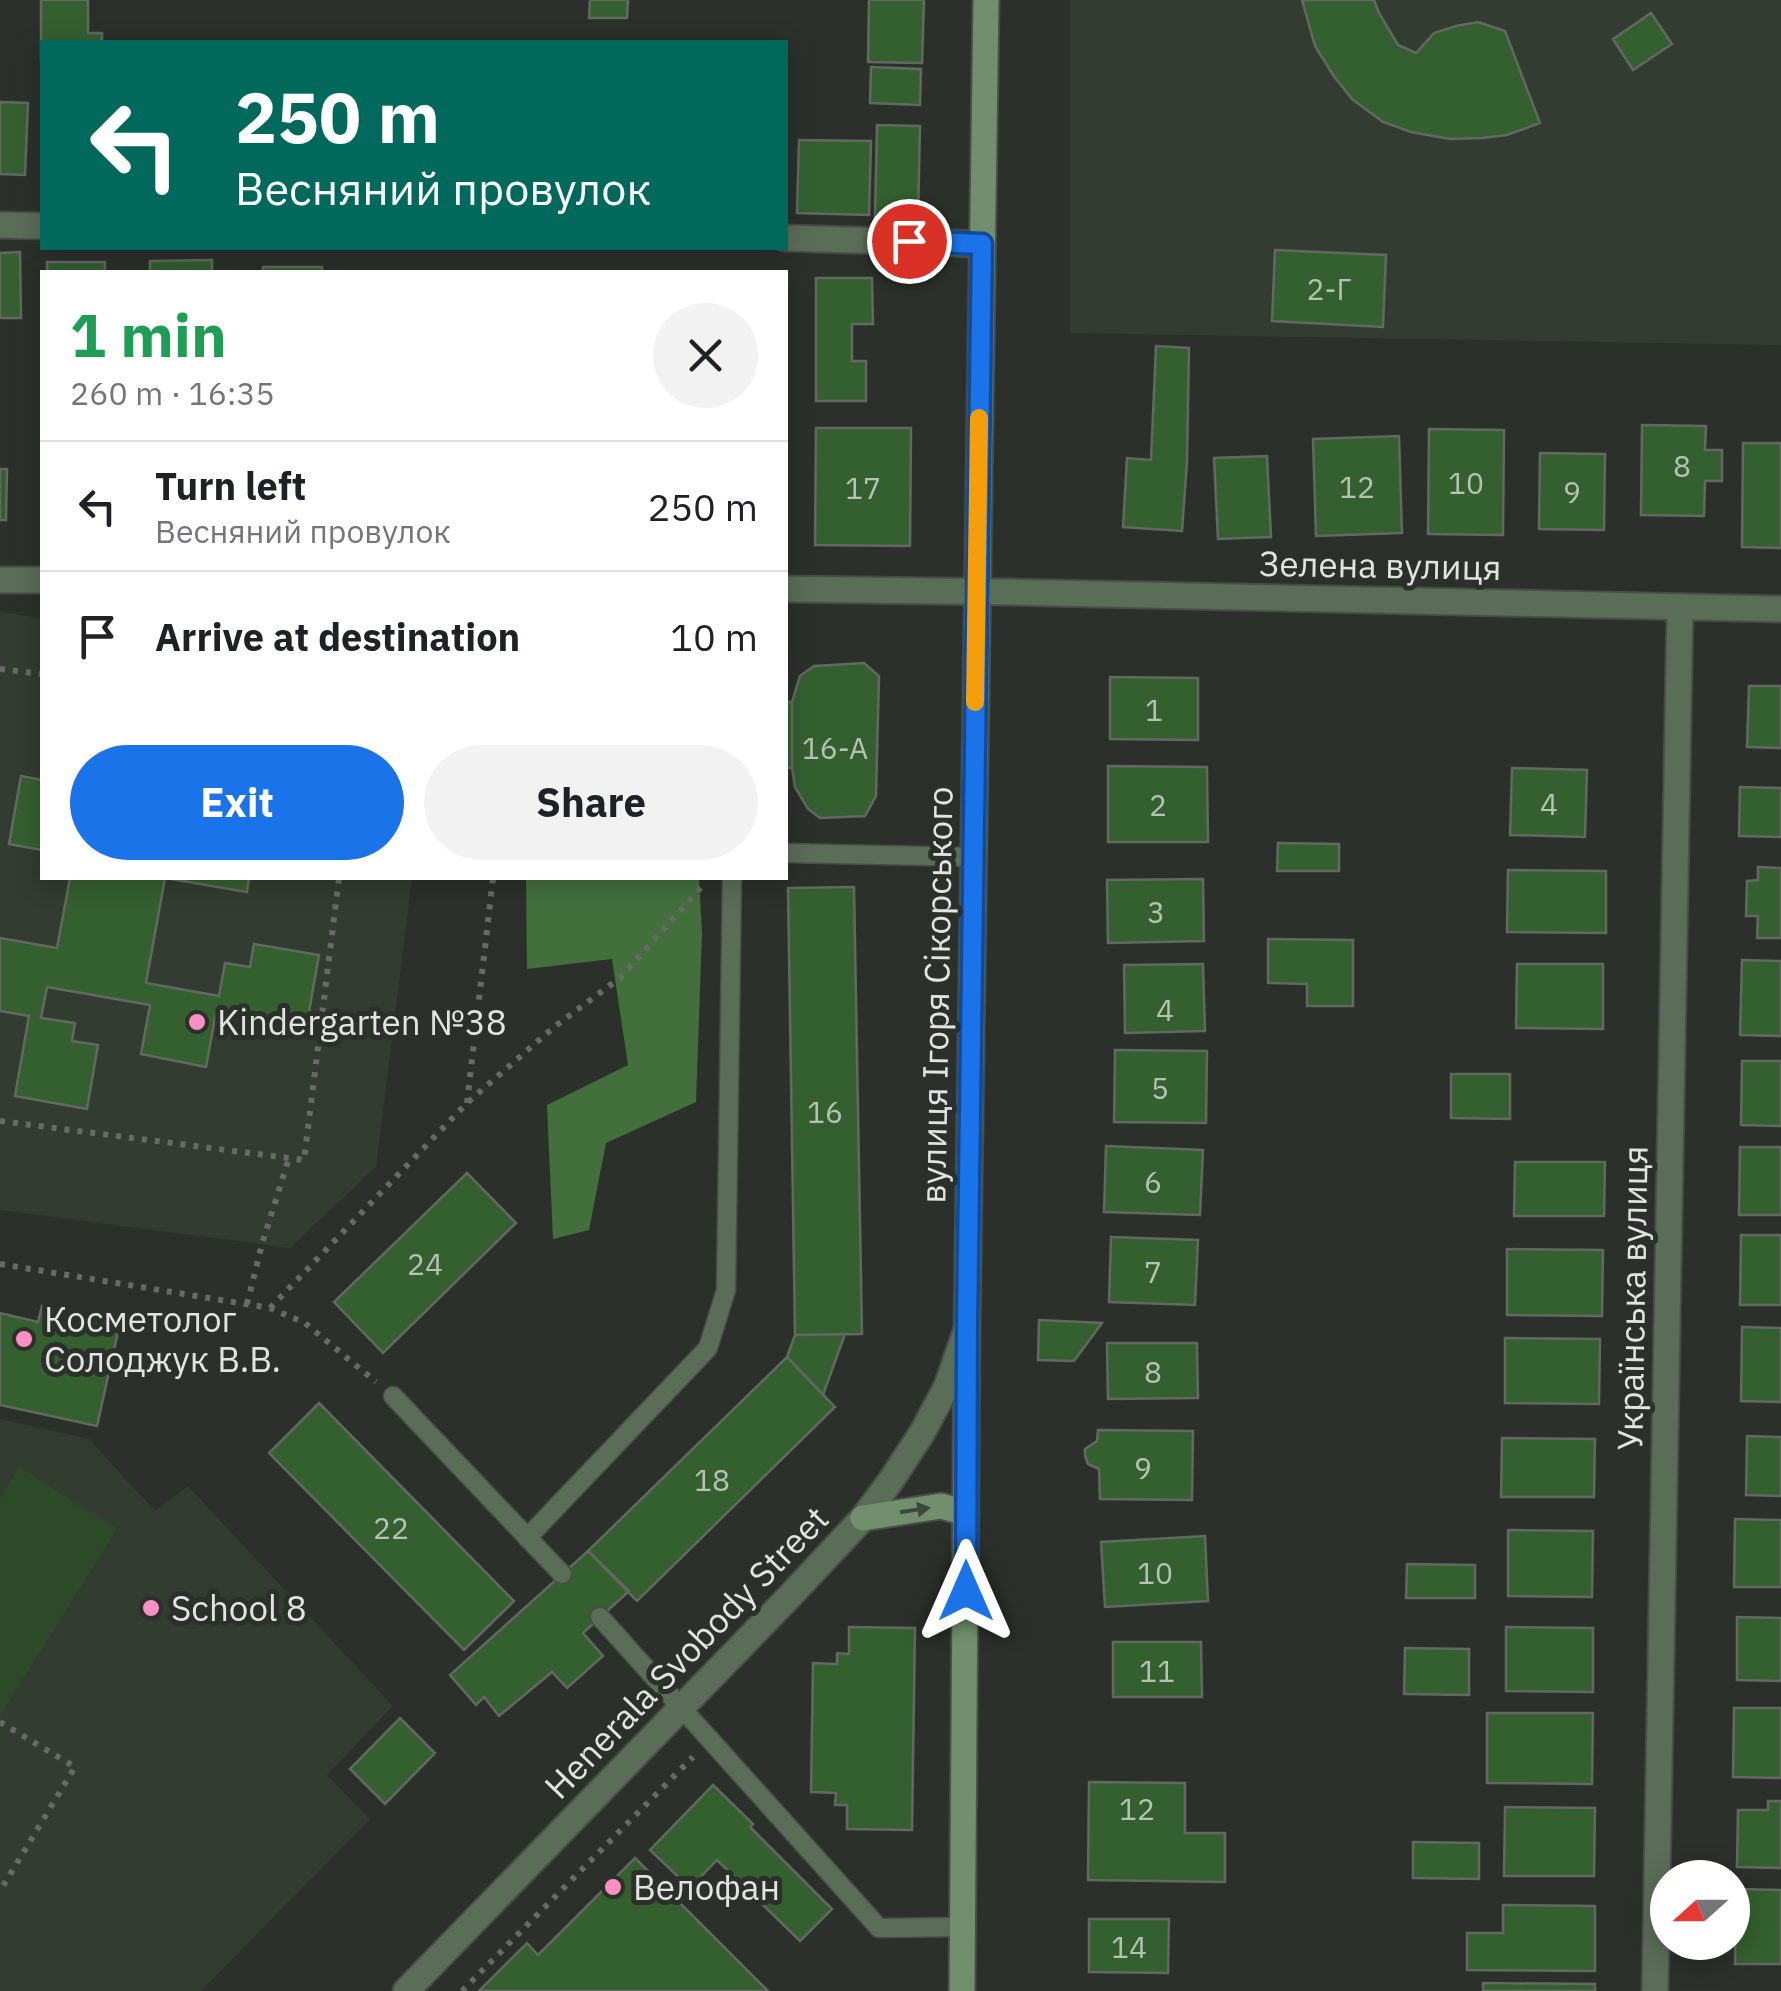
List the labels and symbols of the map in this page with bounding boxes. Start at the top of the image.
pin [867,199,952,284]
house number: 2-Г [1307,269,1351,308]
house number: 8 [1673,446,1691,485]
house number: 10 [1448,463,1484,502]
house number: 12 [1339,467,1375,506]
house number: 17 [845,468,881,507]
house number: 9 [1563,472,1581,511]
street label: Зелена вулиця [1258,540,1502,590]
house number: 1 [1145,690,1163,729]
house number: 16-А [802,728,868,767]
house number: 4 [1540,784,1558,823]
house number: 2 [1149,785,1167,824]
street label: вулиця Ігоря Сікорського [909,786,963,1204]
house number: 3 [1147,892,1165,931]
house number: 4 [1156,990,1174,1029]
place label: Kindergarten №38 [217,999,507,1045]
marker: Kindergarten №38 [186,1011,208,1033]
house number: 5 [1151,1068,1169,1107]
house number: 16 [807,1092,843,1131]
street label: Українська вулиця [1606,1145,1658,1451]
house number: 6 [1144,1162,1162,1201]
house number: 24 [407,1244,443,1283]
house number: 7 [1144,1252,1162,1291]
place label: Косметолог Солоджук В.В. [44,1296,281,1382]
marker: Косметолог Солоджук В.В. [13,1328,35,1350]
house number: 8 [1144,1352,1162,1391]
house number: 9 [1134,1448,1152,1487]
house number: 18 [694,1460,730,1499]
street label: Henerala Svobody Street [534,1496,838,1808]
one-way arrow [899,1502,931,1517]
house number: 22 [373,1508,409,1547]
position arrow [914,1539,1018,1643]
house number: 10 [1137,1553,1173,1592]
place label: School 8 [171,1585,307,1631]
marker: School 8 [140,1597,162,1619]
house number: 11 [1139,1651,1175,1690]
house number: 12 [1119,1789,1155,1828]
north arrow [1650,1860,1750,1960]
place label: Велофан [633,1864,780,1910]
marker: Велофан [602,1876,624,1898]
house number: 14 [1111,1927,1147,1966]

